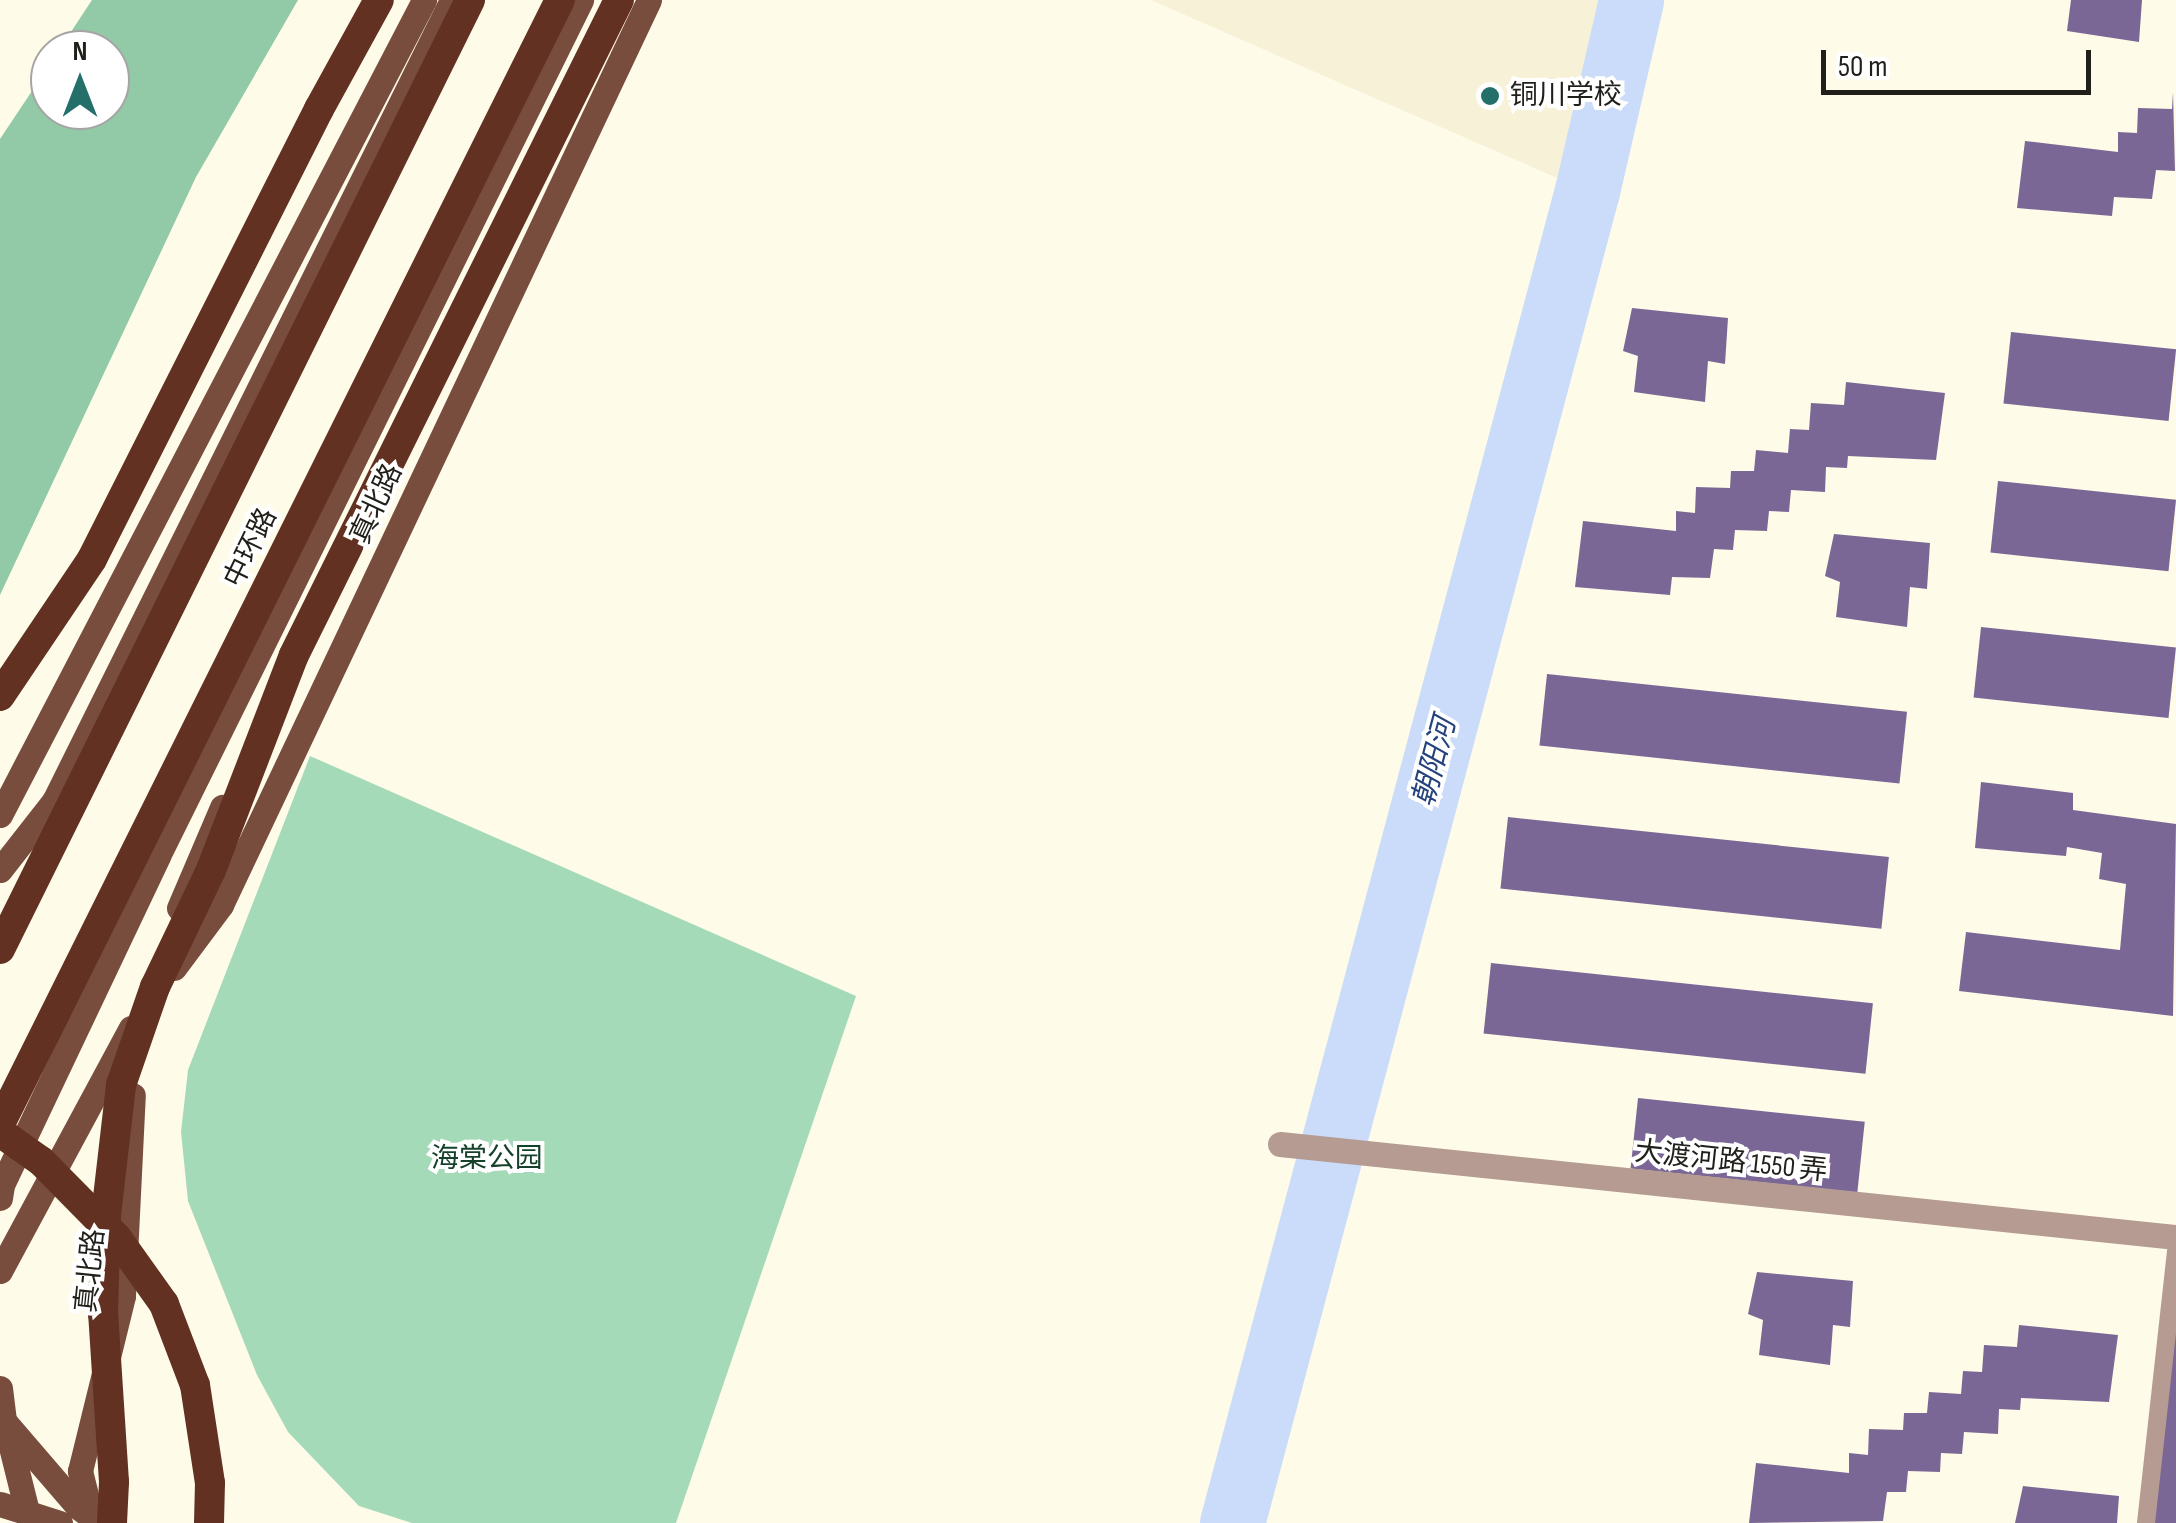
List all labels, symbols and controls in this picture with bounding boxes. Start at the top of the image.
north arrow [30,30,130,130]
scale bar [1826,30,2096,92]
text: N [73,35,87,68]
text: 50 m [1838,49,1887,85]
place label: 铜川学校 [1510,79,1622,113]
marker: 铜川学校 [1479,85,1501,107]
street label: 真北路 [344,459,410,549]
street label: 中环路 [217,503,285,593]
water label: 朝阳河 [1406,714,1464,810]
street label: 大渡河路 1550 弄 [1633,1135,1829,1189]
park label: 海棠公园 [431,1142,543,1176]
street label: 真北路 [70,1227,112,1315]

